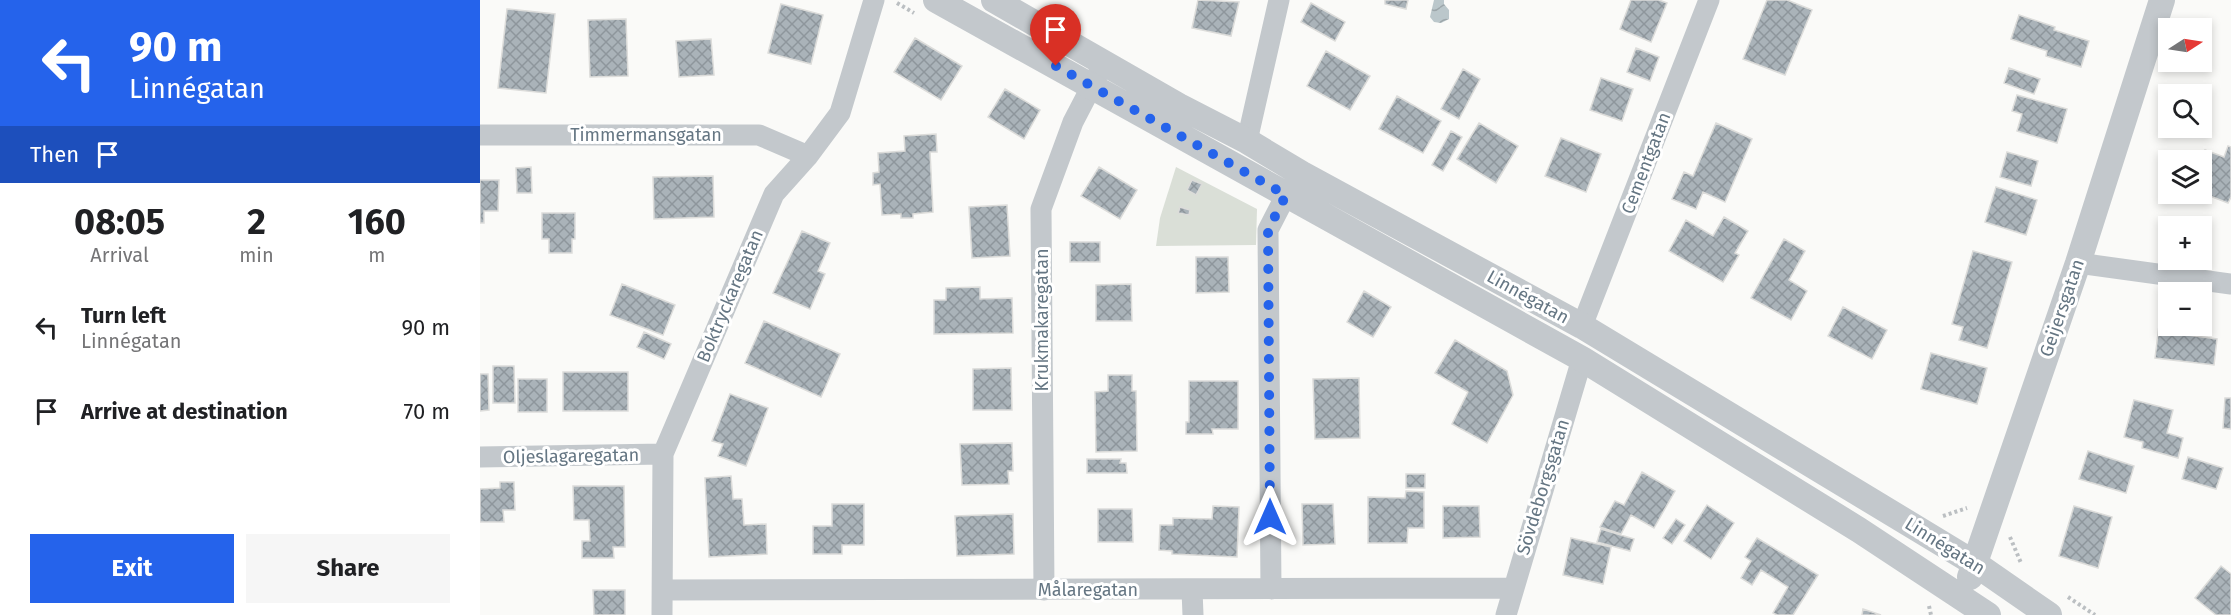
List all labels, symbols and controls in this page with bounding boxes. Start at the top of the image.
pin [1030,4,1081,66]
icon: arrive [1039,13,1072,46]
north arrow [2158,18,2212,72]
map controls [2158,18,2212,336]
text: 90 m [129,22,223,72]
icon: left [30,24,108,102]
text: Linnégatan [129,73,265,105]
button: search [2158,84,2212,138]
street label: Cementgatan [1617,109,1675,217]
street label: Timmermansgatan [570,124,722,146]
icon: arrive [91,138,124,171]
text: Then [30,141,79,168]
button: layers [2158,150,2212,204]
text: 08:05 [74,200,165,244]
text: 2 [247,200,266,244]
text: 160 [348,200,406,244]
button: + [2158,216,2212,270]
street label: Boktryckaregatan [692,226,768,366]
text: Arrival [90,243,149,267]
text: min [239,243,274,267]
text: m [368,243,385,267]
street label: Krukmakaregatan [1031,249,1053,391]
street label: Geijersgatan [2035,256,2089,360]
street label: Linnégatan [1483,265,1573,329]
button: − [2158,282,2212,336]
text: Turn left [81,302,166,329]
icon: left [30,311,63,344]
text: 90 m [401,314,450,341]
text: Linnégatan [81,329,182,353]
icon: arrive [30,395,63,428]
text: Arrive at destination [81,398,288,425]
text: 70 m [404,398,450,425]
street label: Sövdeborgsgatan [1512,417,1574,557]
street label: Oljeslagaregatan [503,444,639,468]
position arrow [1238,485,1302,549]
street label: Linnégatan [1901,513,1989,579]
button: Exit [30,534,234,603]
button: Share [246,534,450,603]
street label: Målaregatan [1038,579,1138,601]

